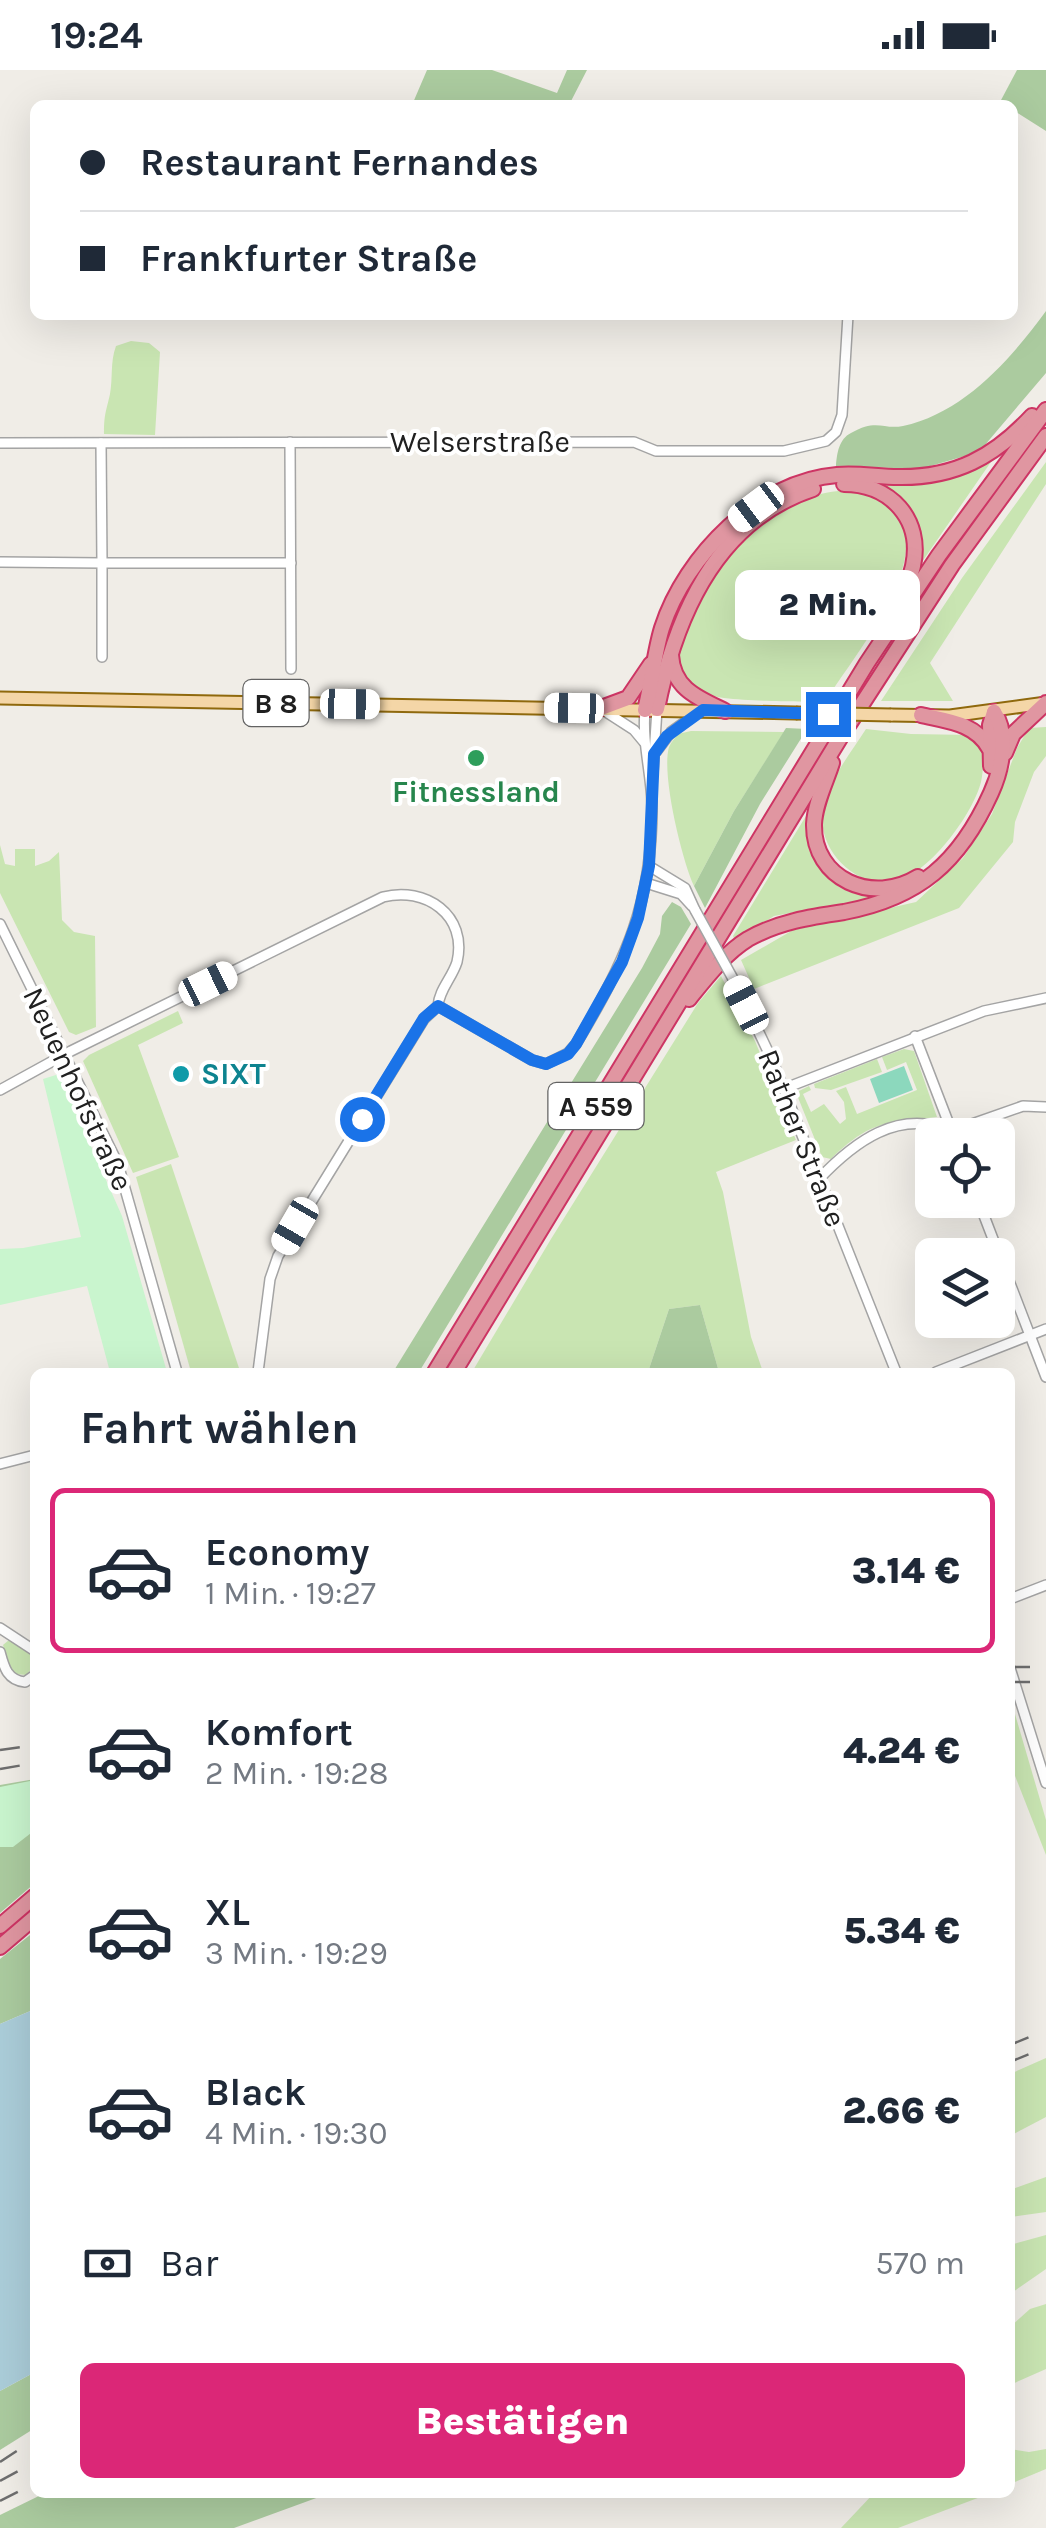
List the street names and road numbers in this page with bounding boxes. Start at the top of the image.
street label: Welserstraße [390,424,570,460]
road number: B 8 [244,680,308,726]
street label: Neuenhofstraße [15,982,141,1196]
street label: Rather Straße [750,1044,854,1232]
road number: A 559 [548,1083,644,1129]

